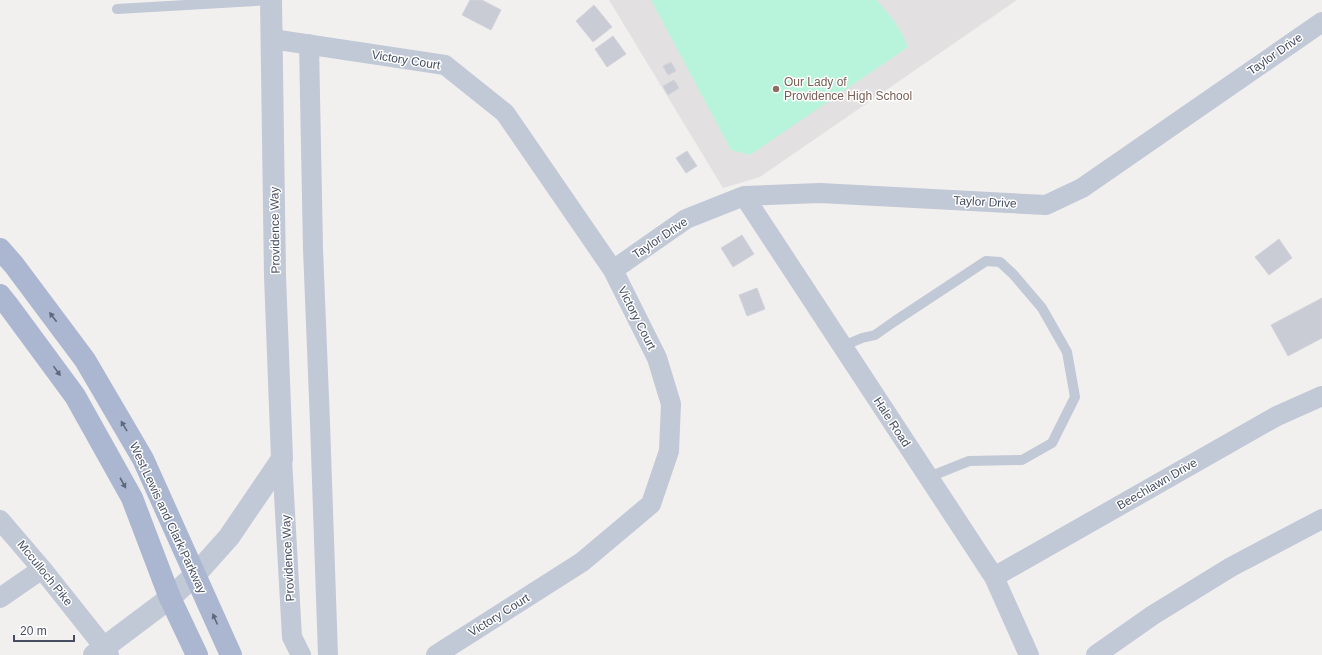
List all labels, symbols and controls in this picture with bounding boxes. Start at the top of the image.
street label: Taylor Drive [1245,30,1305,78]
street label: Victory Court [371,48,442,72]
place label: Our Lady of Providence High School [784,75,912,103]
marker: Our Lady of Providence High School [771,84,781,94]
street label: Providence Way [267,186,283,274]
street label: Taylor Drive [953,193,1017,211]
street label: Taylor Drive [630,214,690,262]
street label: Victory Court [615,284,659,353]
one-way arrow [49,312,57,323]
one-way arrow [52,366,61,377]
street label: Hale Road [871,394,913,450]
one-way arrow [120,420,127,432]
street label: West Lewis and Clark Parkway [127,440,209,596]
street label: Beechlawn Drive [1115,455,1200,513]
one-way arrow [120,477,127,489]
street label: Providence Way [279,514,297,602]
street label: Mcculloch Pike [14,537,76,609]
street label: Victory Court [466,590,533,639]
one-way arrow [212,614,218,625]
scale bar [14,617,74,643]
text: 20 m [20,624,47,638]

